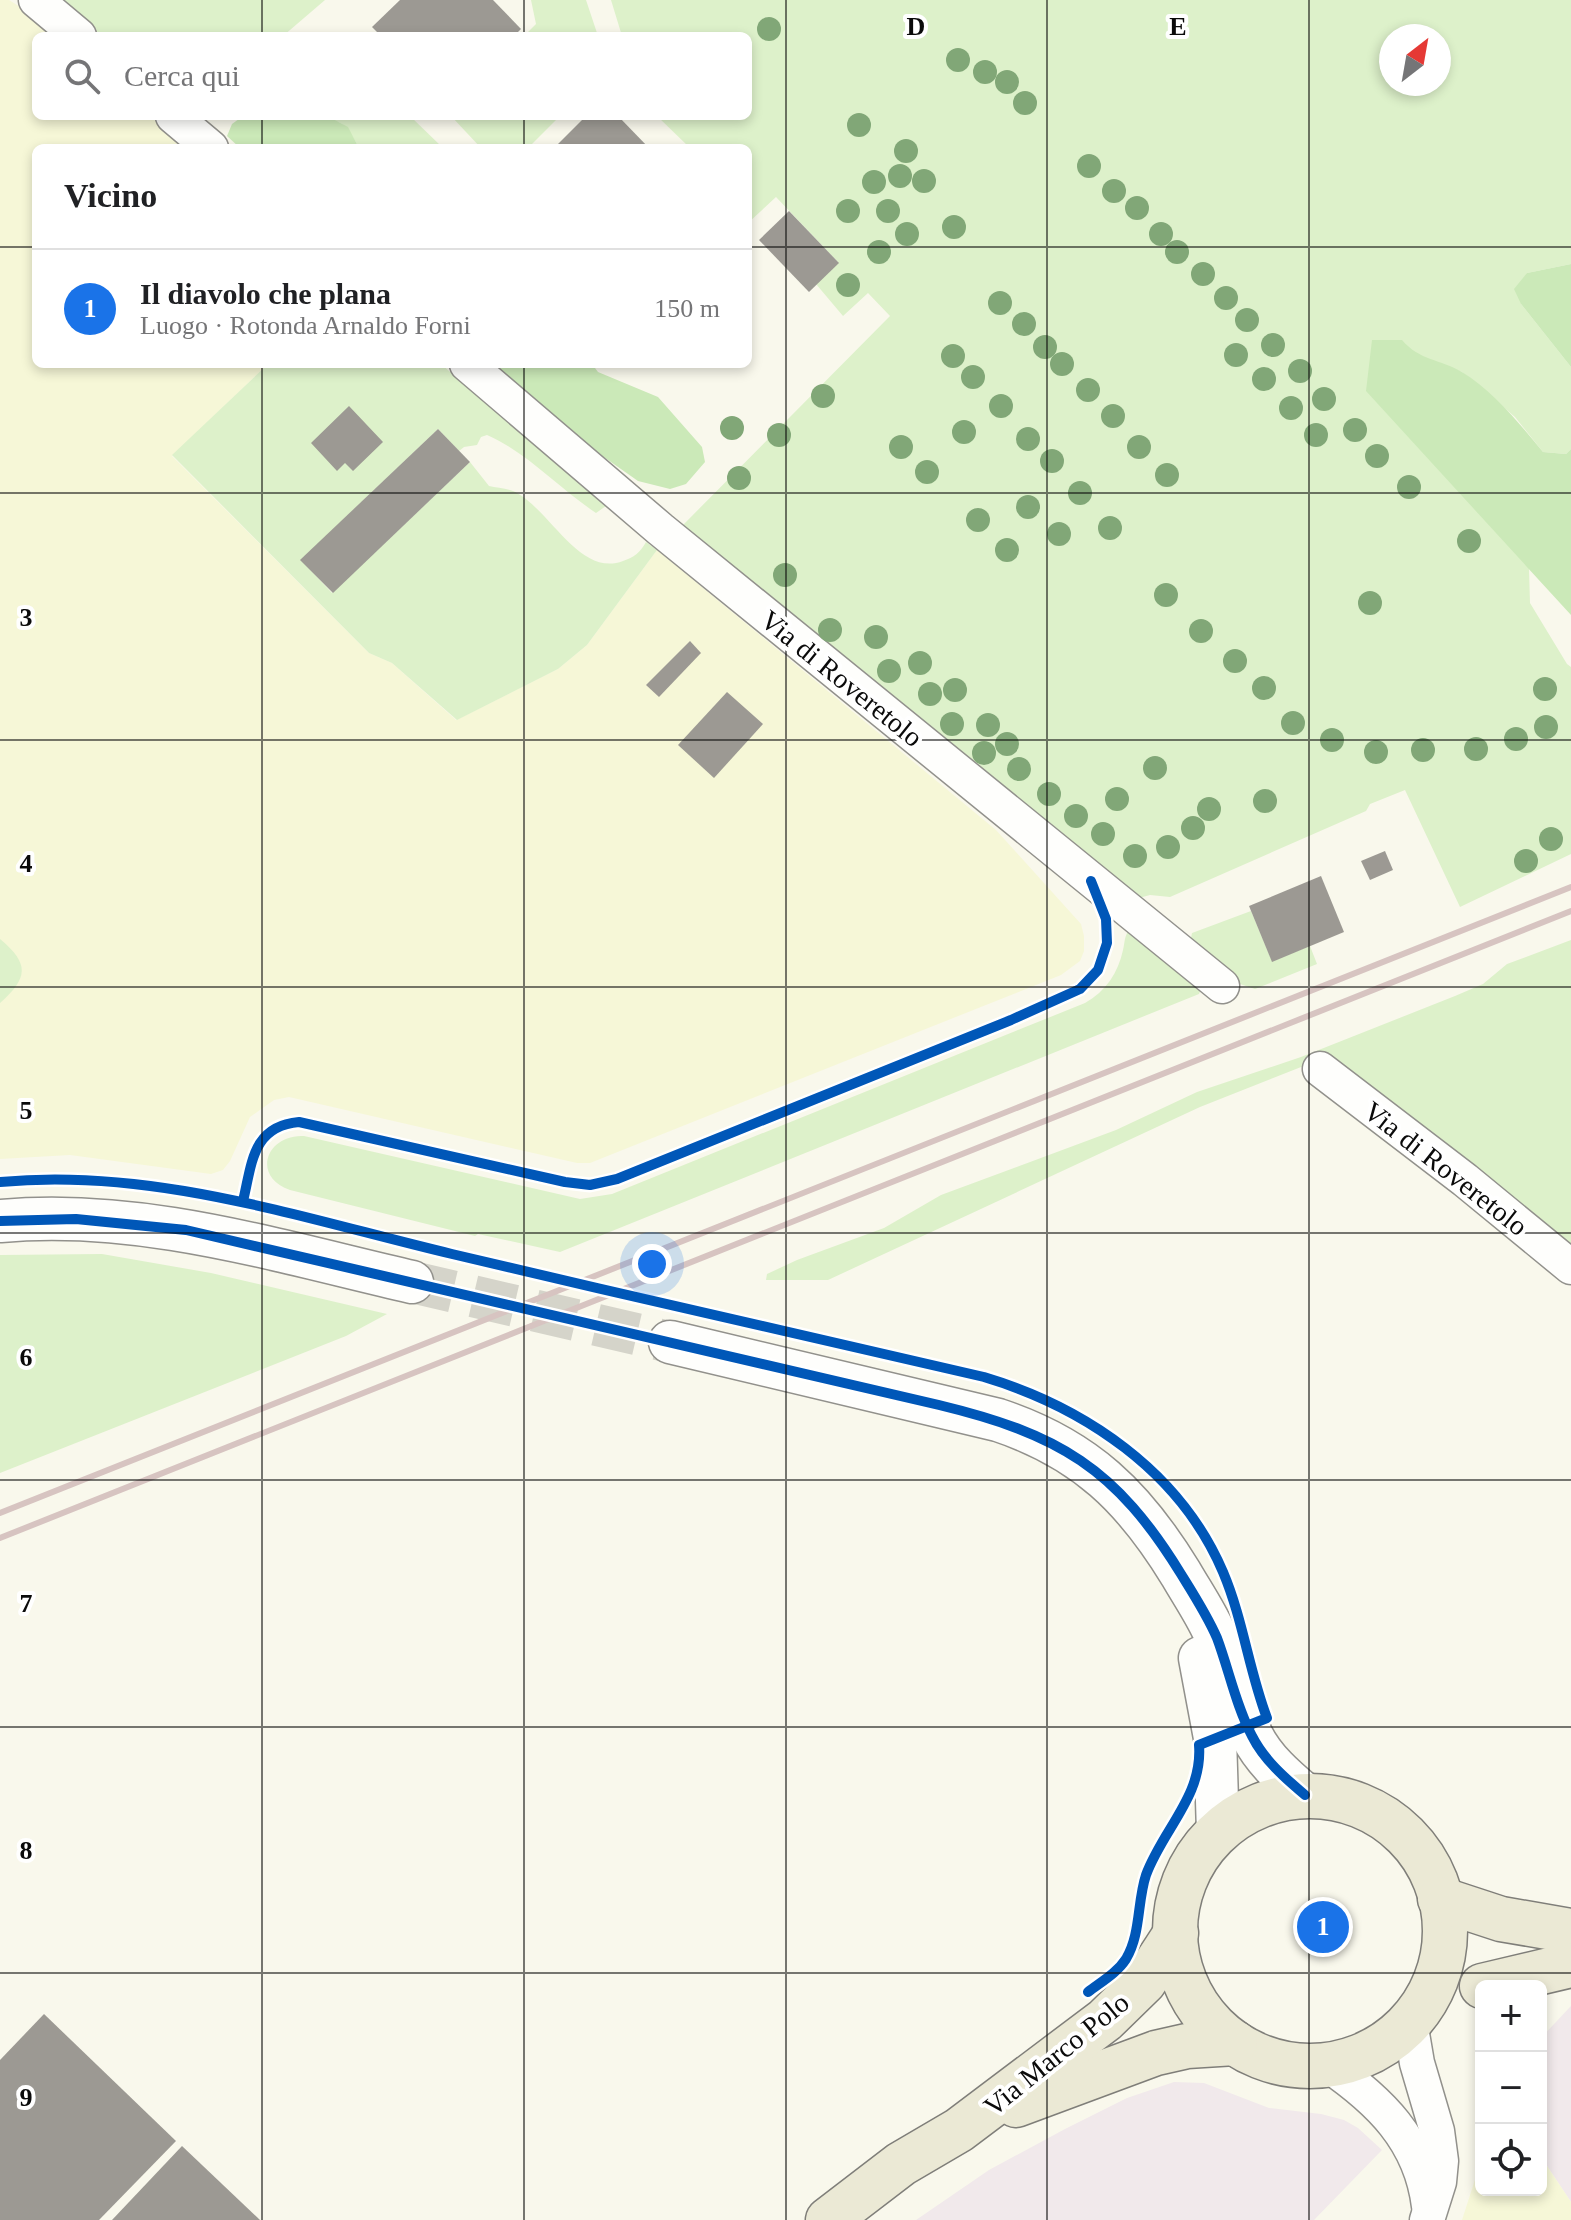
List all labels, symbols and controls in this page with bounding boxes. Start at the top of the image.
text: D [907,12,925,41]
text: E [1169,12,1187,41]
north arrow [1379,24,1451,96]
search box [32,32,752,120]
icon: search [60,54,104,98]
text: Cerca qui [124,59,240,92]
text: Vicino [64,177,157,214]
text: Il diavolo che plana [140,277,391,310]
text: 1 [84,294,97,323]
text: 150 m [654,294,720,323]
text: Luogo · Rotonda Arnaldo Forni [140,311,471,340]
text: 3 [20,603,33,632]
street label: Via di Roveretolo [755,604,929,753]
text: 4 [20,849,33,878]
street label: Via di Roveretolo [1358,1095,1534,1242]
text: 5 [20,1096,33,1125]
your location [632,1244,672,1284]
text: 6 [20,1343,33,1372]
text: 7 [20,1589,33,1618]
text: 8 [20,1836,33,1865]
pin: 1 [1297,1897,1349,1957]
map controls [1475,1980,1547,2196]
button: + [1475,1980,1547,2052]
street label: Via Marco Polo [978,1987,1135,2122]
button: − [1475,2052,1547,2124]
text: 9 [20,2083,33,2112]
button: locate [1475,2124,1547,2196]

